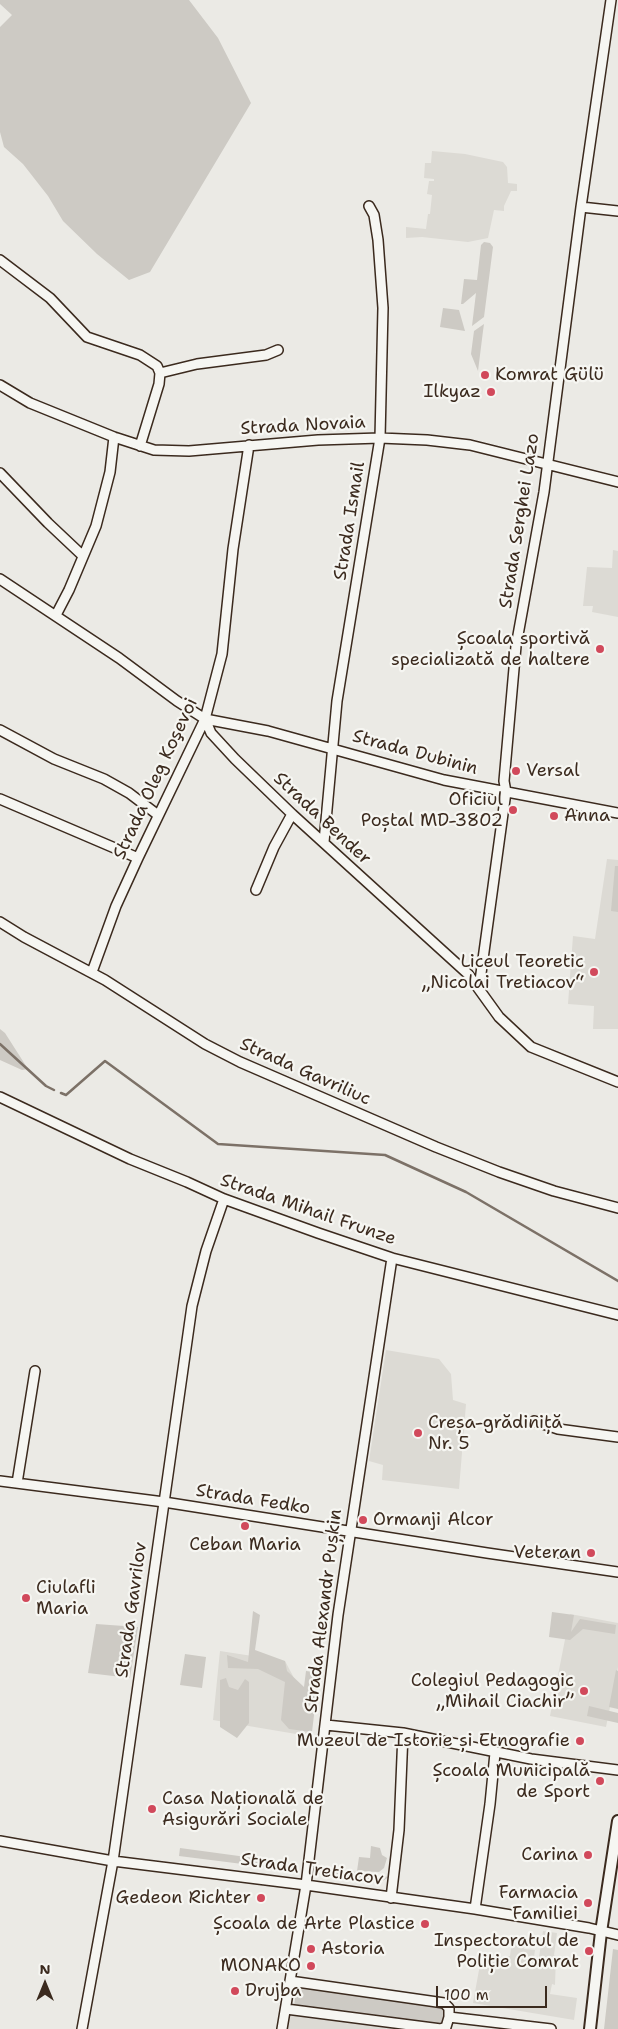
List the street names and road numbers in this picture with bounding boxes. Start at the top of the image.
street label: Strada Novaia [240,412,366,440]
street label: Strada Serghei Lazo [495,432,545,610]
street label: Strada Ismail [330,460,370,582]
street label: Strada Oleg Koşevoi [109,695,203,863]
street label: Strada Dubinin [350,726,480,780]
street label: Strada Bender [269,768,375,870]
street label: Strada Gavriliuc [236,1033,374,1111]
street label: Strada Mihail Frunze [217,1170,399,1250]
street label: Strada Fedko [194,1480,312,1520]
street label: Strada Alexandr Pușkin [301,1508,347,1714]
street label: Strada Gavrilov [112,1541,152,1679]
street label: Strada Tretiacov [239,1849,385,1891]

